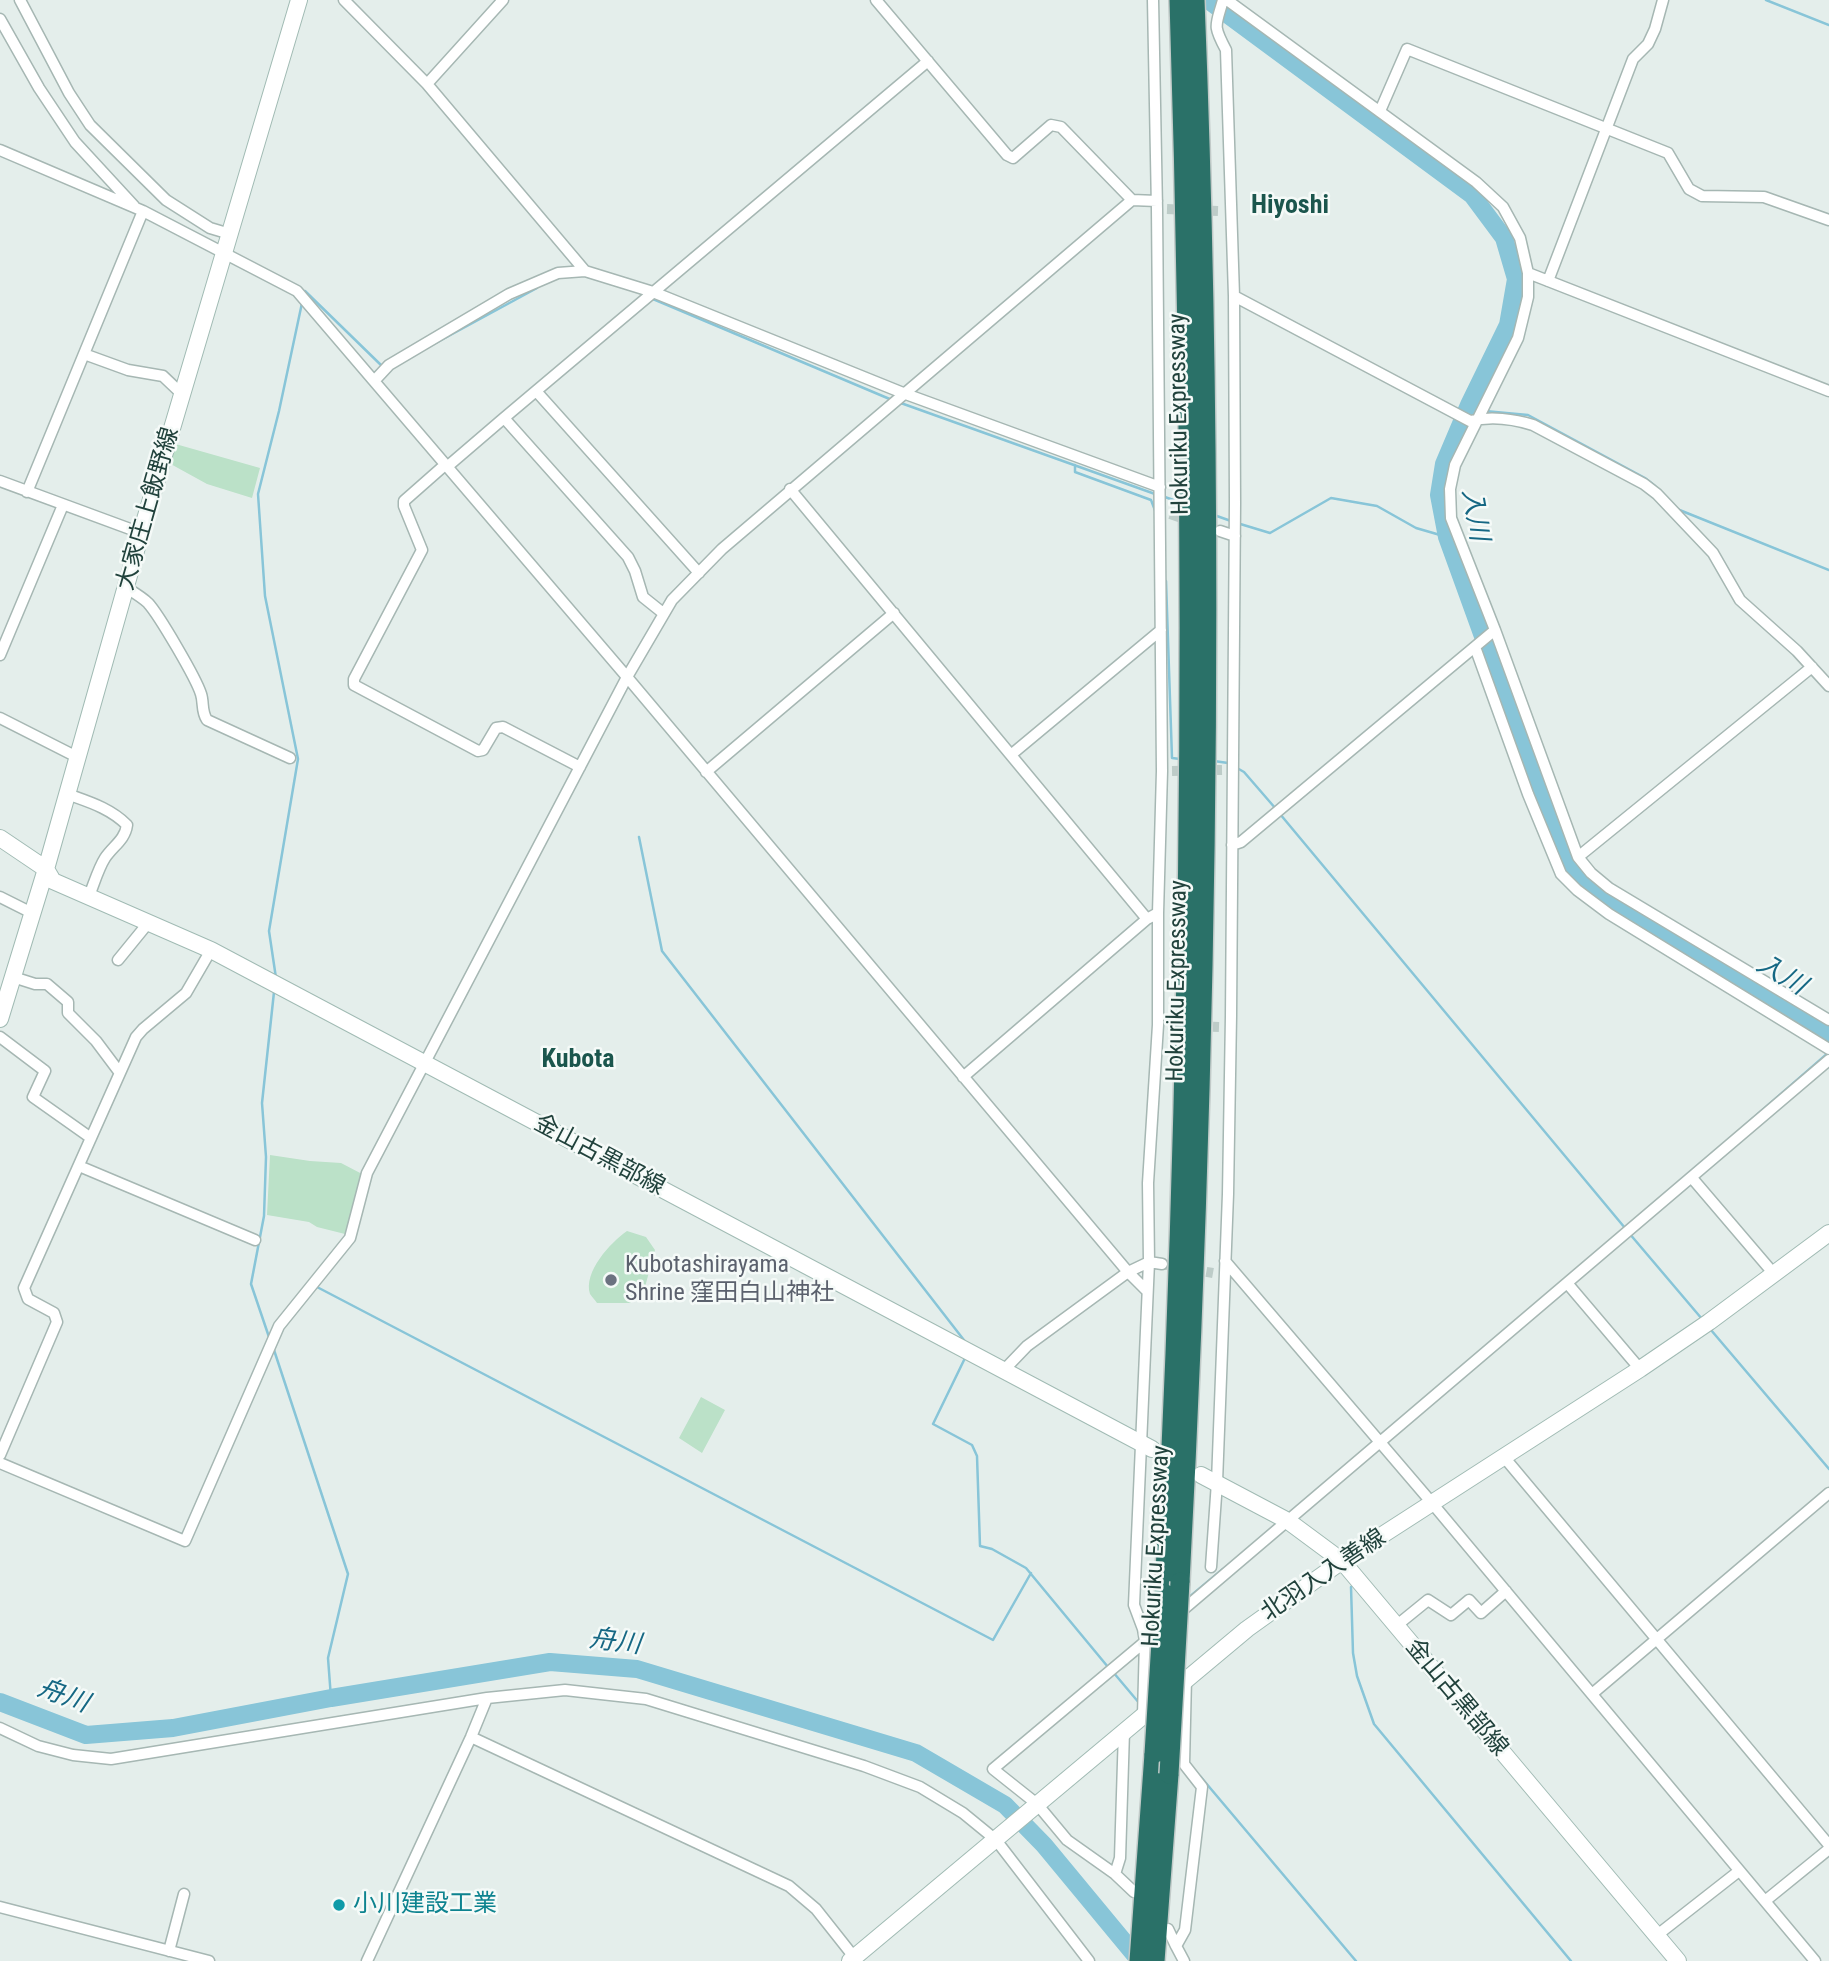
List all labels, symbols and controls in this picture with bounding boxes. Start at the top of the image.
district label: Hiyoshi [1251,190,1329,222]
street label: Hokuriku Expressway [1164,313,1196,515]
street label: 大家庄上飯野線 [112,424,186,594]
water label: 入川 [1454,487,1494,543]
street label: Hokuriku Expressway [1162,880,1194,1082]
water label: 入川 [1751,949,1811,1003]
district label: Kubota [542,1044,614,1076]
street label: 金山古黒部線 [529,1109,669,1203]
place label: Kubotashirayama Shrine 窪田白山神社 [625,1252,834,1308]
marker: Kubotashirayama Shrine 窪田白山神社 [603,1272,619,1288]
street label: Hokuriku Expressway [1137,1445,1177,1647]
street label: 北羽入入善線 [1256,1524,1392,1628]
water label: 舟川 [587,1624,643,1662]
street label: 金山古黒部線 [1399,1634,1513,1762]
water label: 舟川 [33,1673,93,1721]
place label: 小川建設工業 [353,1891,497,1919]
marker: 小川建設工業 [331,1897,347,1913]

